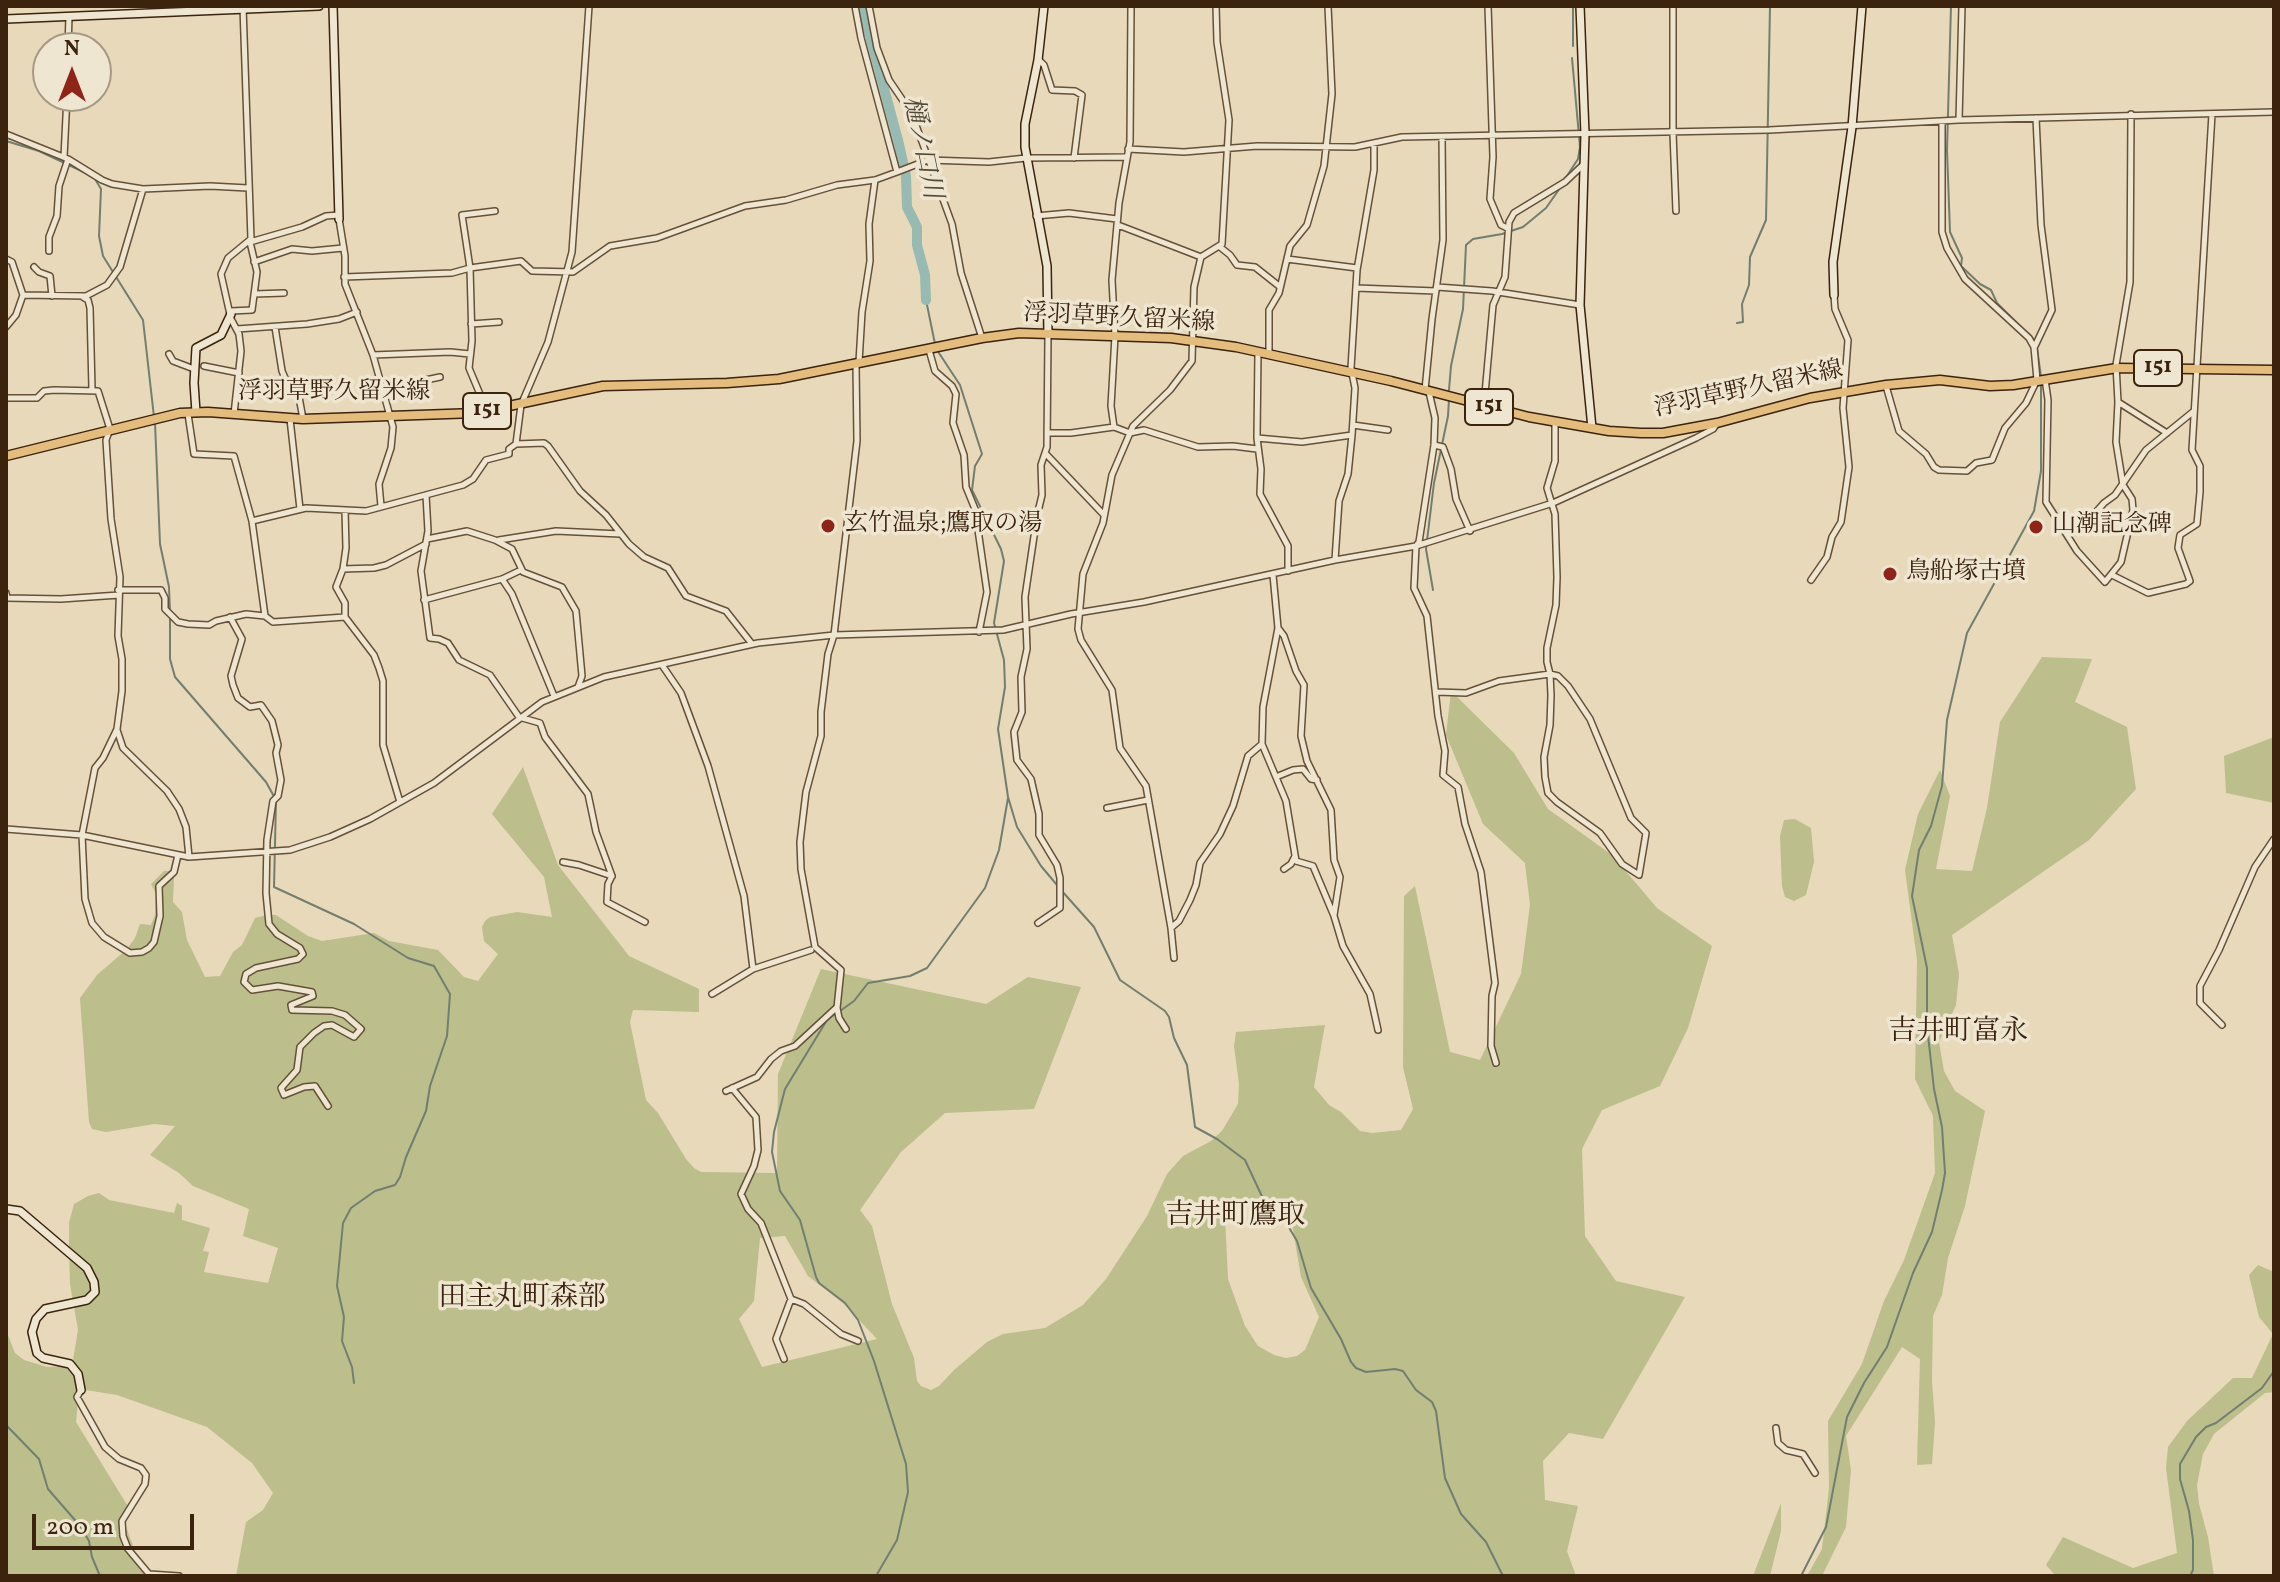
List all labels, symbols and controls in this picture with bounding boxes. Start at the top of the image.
north arrow [32,32,112,112]
text: N [64,34,80,65]
water label: 樋ノ口川 [894,94,946,202]
street label: 浮羽草野久留米線 [1022,301,1216,339]
road number: 151 [2134,350,2182,386]
street label: 浮羽草野久留米線 [1652,357,1846,425]
street label: 浮羽草野久留米線 [238,380,430,408]
road number: 151 [1465,389,1513,425]
road number: 151 [463,393,511,429]
place label: 玄竹温泉;鷹取の湯 [844,512,1042,540]
place label: 山潮記念碑 [2052,513,2172,541]
marker: 玄竹温泉;鷹取の湯 [819,517,837,535]
marker: 山潮記念碑 [2027,518,2045,536]
place label: 鳥船塚古墳 [1906,560,2026,588]
marker: 鳥船塚古墳 [1881,565,1899,583]
district label: 吉井町富永 [1888,1017,2028,1051]
district label: 吉井町鷹取 [1165,1201,1305,1235]
district label: 田主丸町森部 [438,1283,606,1317]
scale bar [36,1498,198,1548]
text: 200 m [46,1511,114,1545]

